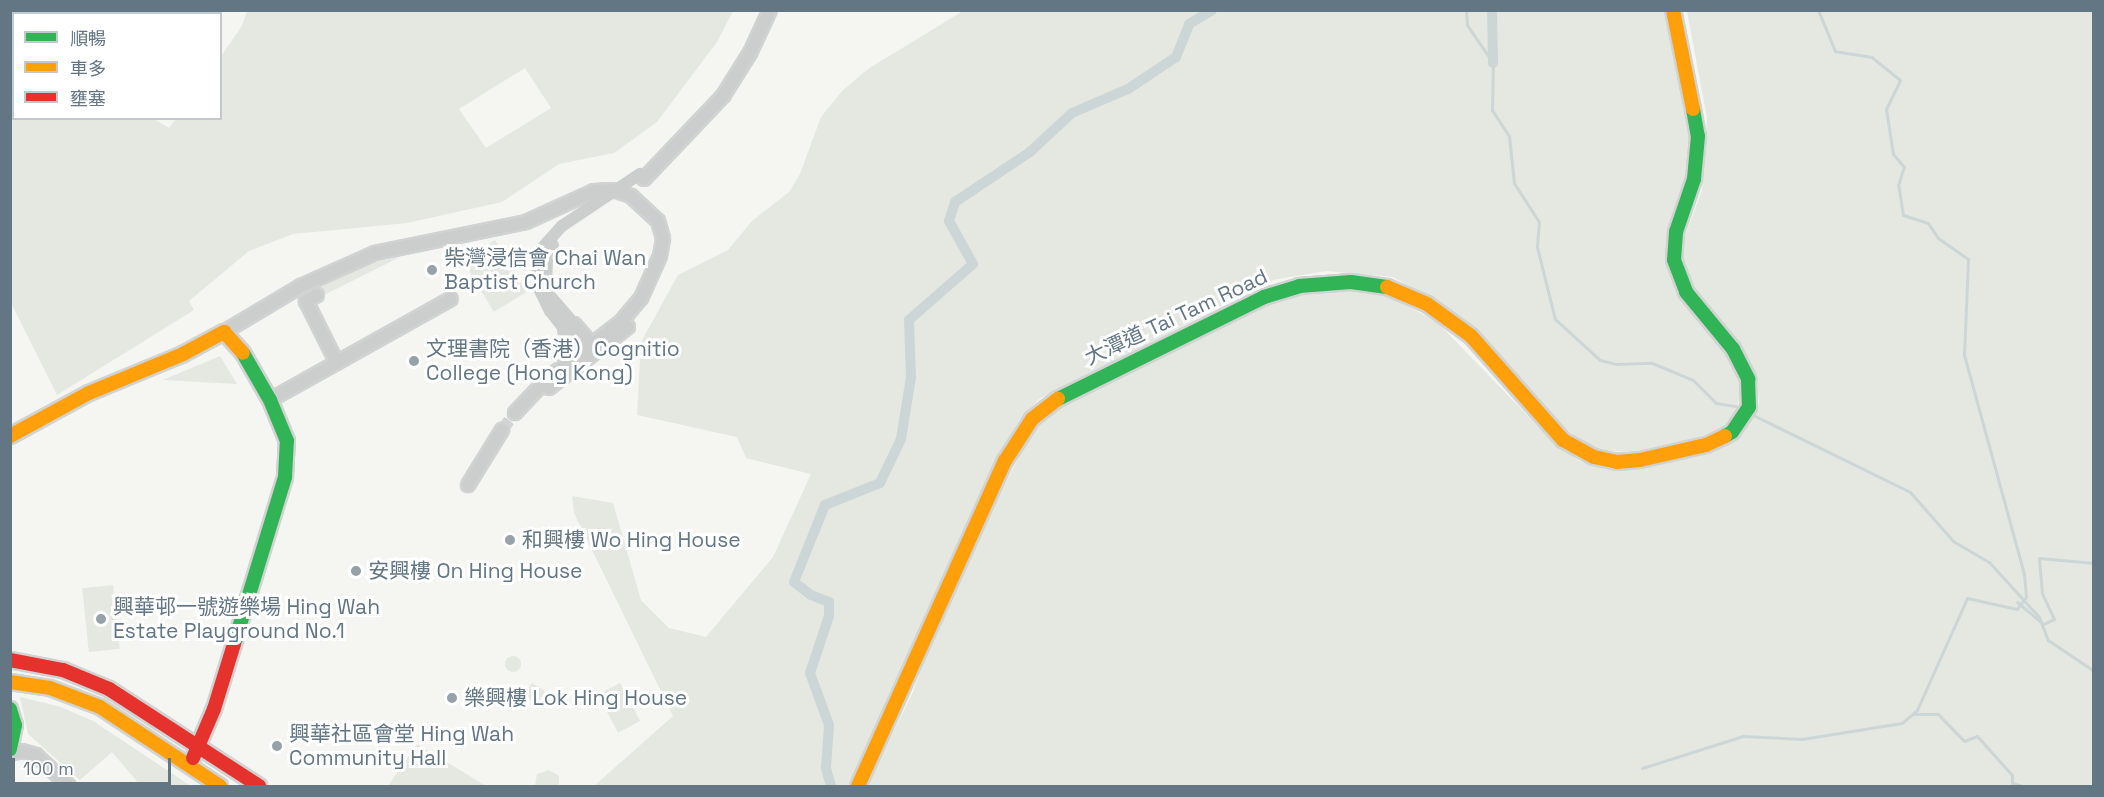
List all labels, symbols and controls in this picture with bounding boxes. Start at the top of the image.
legend [12,12,222,120]
text: 順暢 [70,27,106,50]
text: 車多 [70,57,106,80]
text: 壅塞 [70,87,106,110]
place label: 柴灣浸信會 Chai Wan Baptist Church [444,245,646,295]
marker: 柴灣浸信會 Chai Wan Baptist Church [425,263,439,277]
street label: 大潭道 Tai Tam Road [1080,264,1272,370]
place label: 文理書院（香港）Cognitio College (Hong Kong) [426,336,680,386]
marker: 文理書院（香港）Cognitio College (Hong Kong) [407,354,421,368]
place label: 和興樓 Wo Hing House [522,527,741,553]
marker: 和興樓 Wo Hing House [503,533,517,547]
place label: 安興樓 On Hing House [368,558,582,584]
marker: 安興樓 On Hing House [349,564,363,578]
place label: 興華邨一號遊樂場 Hing Wah Estate Playground No.1 [113,594,380,644]
marker: 興華邨一號遊樂場 Hing Wah Estate Playground No.1 [94,612,108,626]
place label: 樂興樓 Lok Hing House [464,685,687,711]
marker: 樂興樓 Lok Hing House [445,691,459,705]
place label: 興華社區會堂 Hing Wah Community Hall [289,721,514,771]
marker: 興華社區會堂 Hing Wah Community Hall [270,739,284,753]
scale bar [15,746,174,784]
text: 100 m [23,757,74,780]

